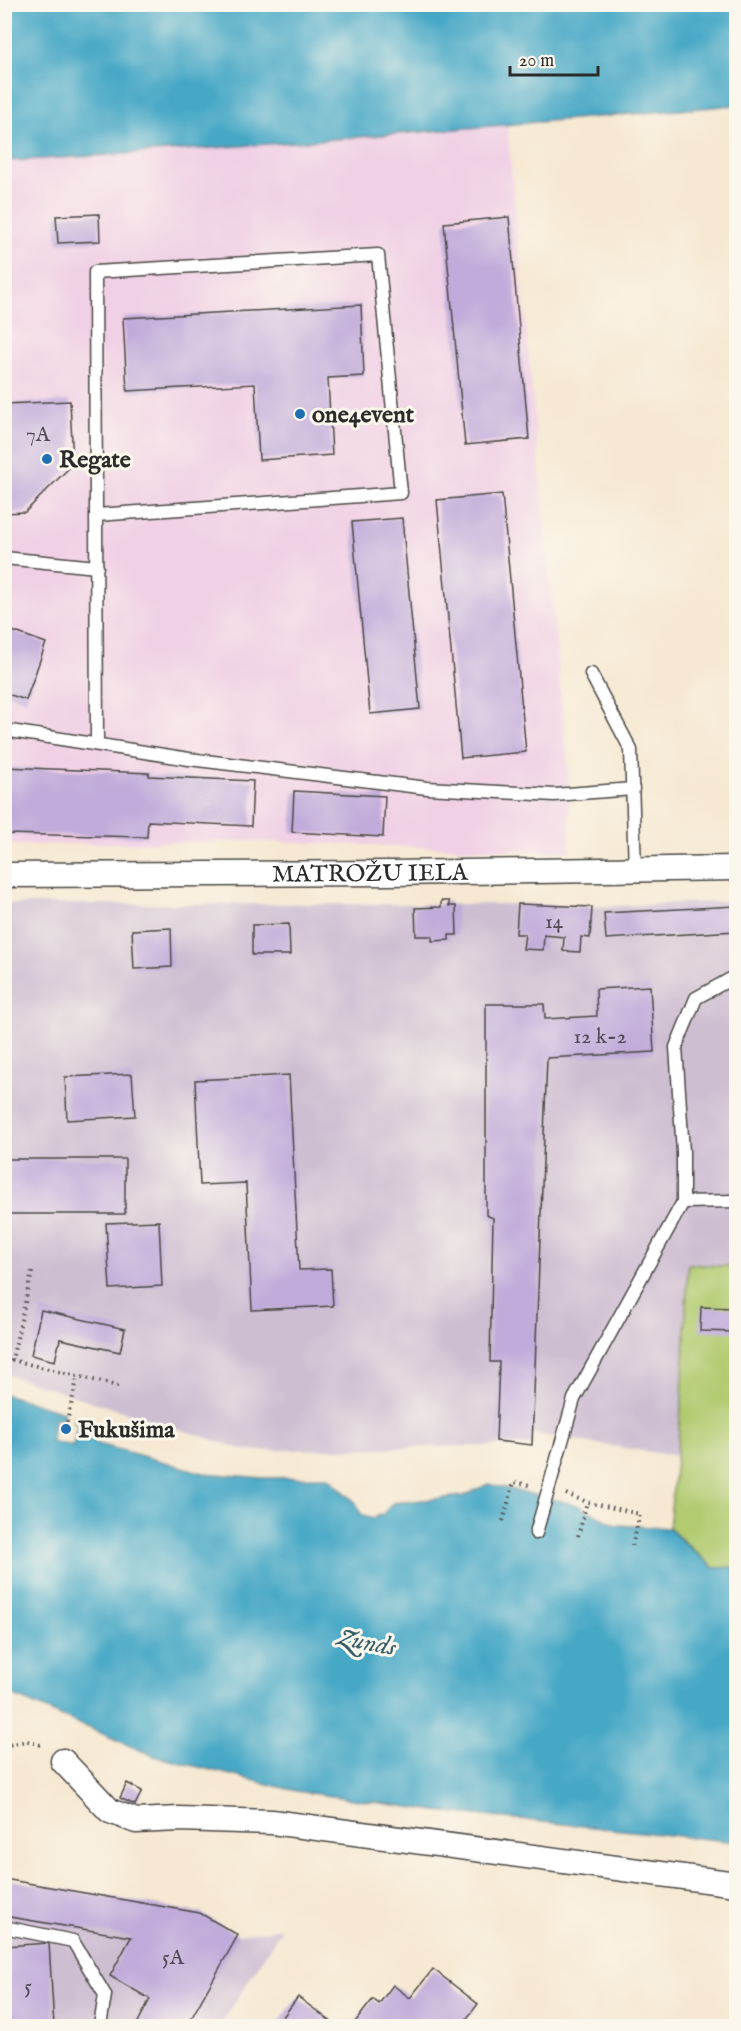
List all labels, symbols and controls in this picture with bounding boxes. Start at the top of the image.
scale bar [510,39,598,77]
text: 20 m [519,50,554,73]
place label: one4event [312,400,415,431]
marker: one4event [293,407,307,421]
house number: 7A [26,422,51,449]
place label: Regate [59,445,131,476]
marker: Regate [40,452,54,466]
street label: MATROŽU IELA [272,858,469,891]
house number: 14 [545,909,564,936]
house number: 12 k-2 [573,1024,627,1051]
place label: Fukušima [78,1415,175,1446]
marker: Fukušima [59,1422,73,1436]
water label: Zunds [333,1620,399,1665]
house number: 5A [162,1945,185,1972]
house number: 5 [24,1974,32,2001]

